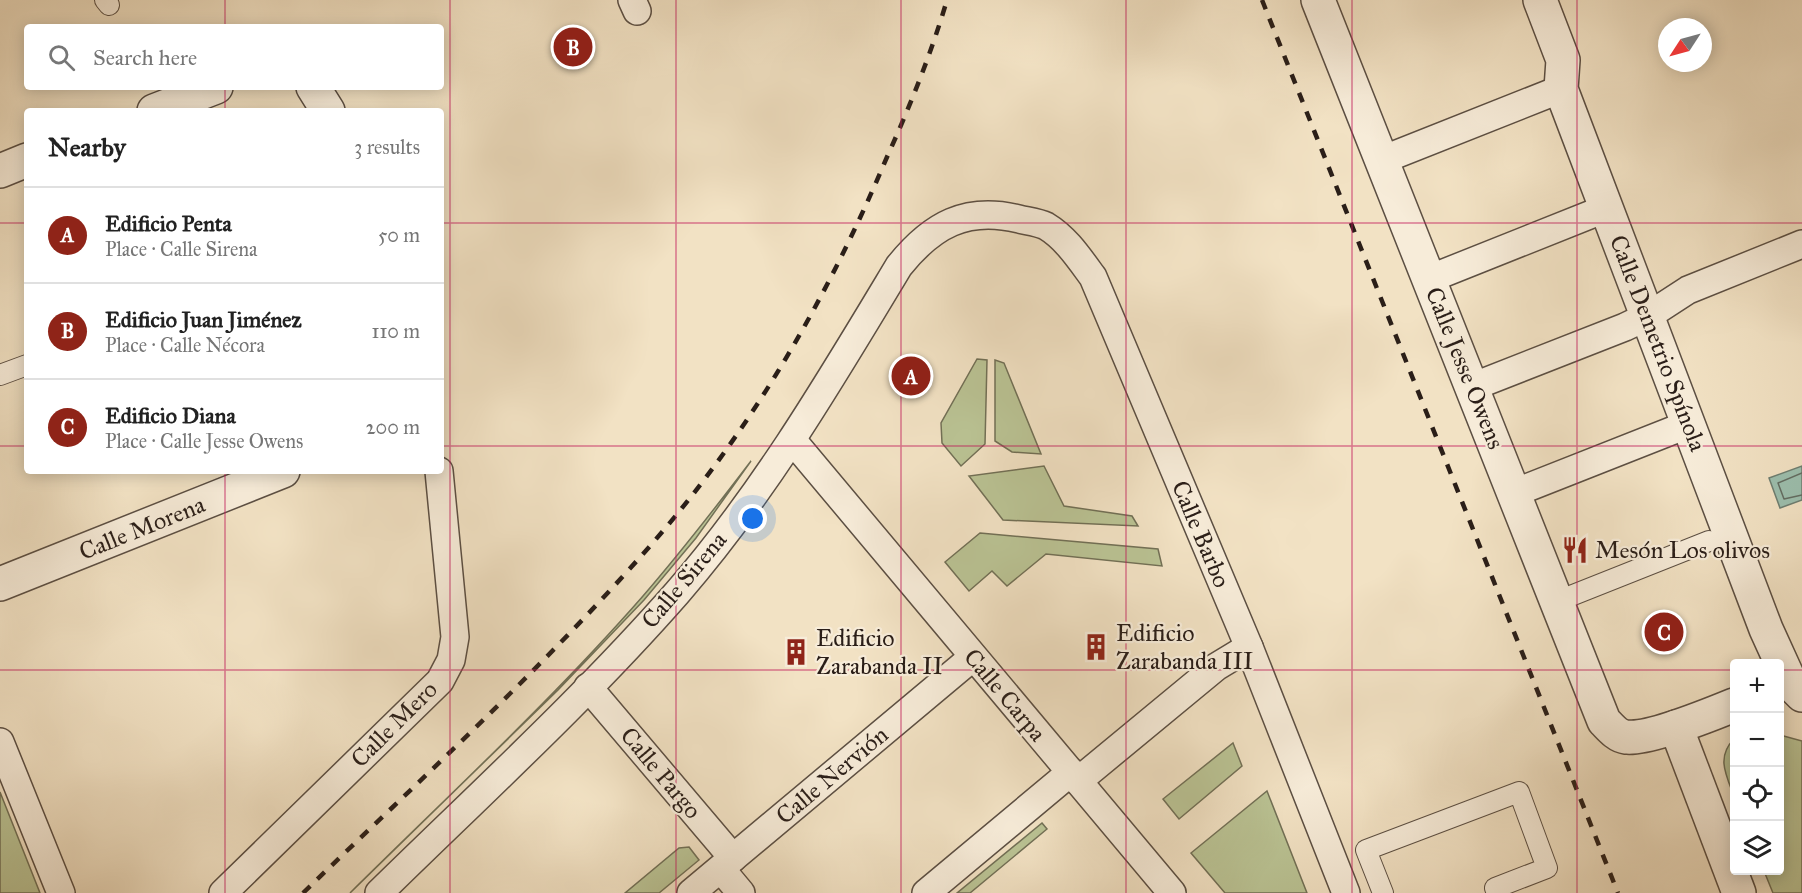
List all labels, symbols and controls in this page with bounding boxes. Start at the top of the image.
north arrow [1658,18,1712,72]
search box [24,24,444,90]
pin: B [554,24,592,70]
icon: search [45,41,78,74]
text: Search here [93,44,197,71]
text: Nearby [48,131,126,163]
text: 3 results [354,135,420,159]
text: Edificio Penta [105,210,232,237]
text: A [61,223,74,247]
text: 50 m [378,223,420,247]
street label: Calle Demetrio Spínola [1603,231,1713,456]
text: Place · Calle Sirena [105,237,257,261]
street label: Calle Jesse Owens [1419,283,1511,453]
text: Edificio Juan Jiménez [105,306,302,333]
text: B [61,319,74,343]
text: 110 m [372,319,420,343]
text: Place · Calle Nécora [105,333,265,357]
pin: A [892,354,930,398]
text: Edificio Diana [105,402,236,429]
text: C [61,415,74,439]
text: 200 m [366,415,420,439]
text: Place · Calle Jesse Owens [105,429,303,453]
street label: Calle Barbo [1165,476,1237,592]
street label: Calle Morena [75,489,210,567]
your location [738,504,767,533]
street label: Calle Sirena [635,525,734,634]
restaurant icon: Mesón Los olivos [1560,535,1590,565]
place label: Mesón Los olivos [1595,535,1770,565]
pin: C [1644,610,1684,654]
place label: Edificio Zarabanda III [1116,618,1253,676]
place label: Edificio Zarabanda II [816,623,943,681]
building icon: Edificio Zarabanda III [1081,632,1111,662]
building icon: Edificio Zarabanda II [781,637,811,667]
street label: Calle Carpa [957,642,1053,748]
map controls [1730,659,1784,875]
button: + [1730,659,1784,713]
street label: Calle Mero [344,674,444,774]
button: − [1730,713,1784,767]
street label: Calle Nervión [770,719,894,831]
street label: Calle Pargo [614,721,708,825]
button: locate [1730,767,1784,821]
button: layers [1730,821,1784,875]

